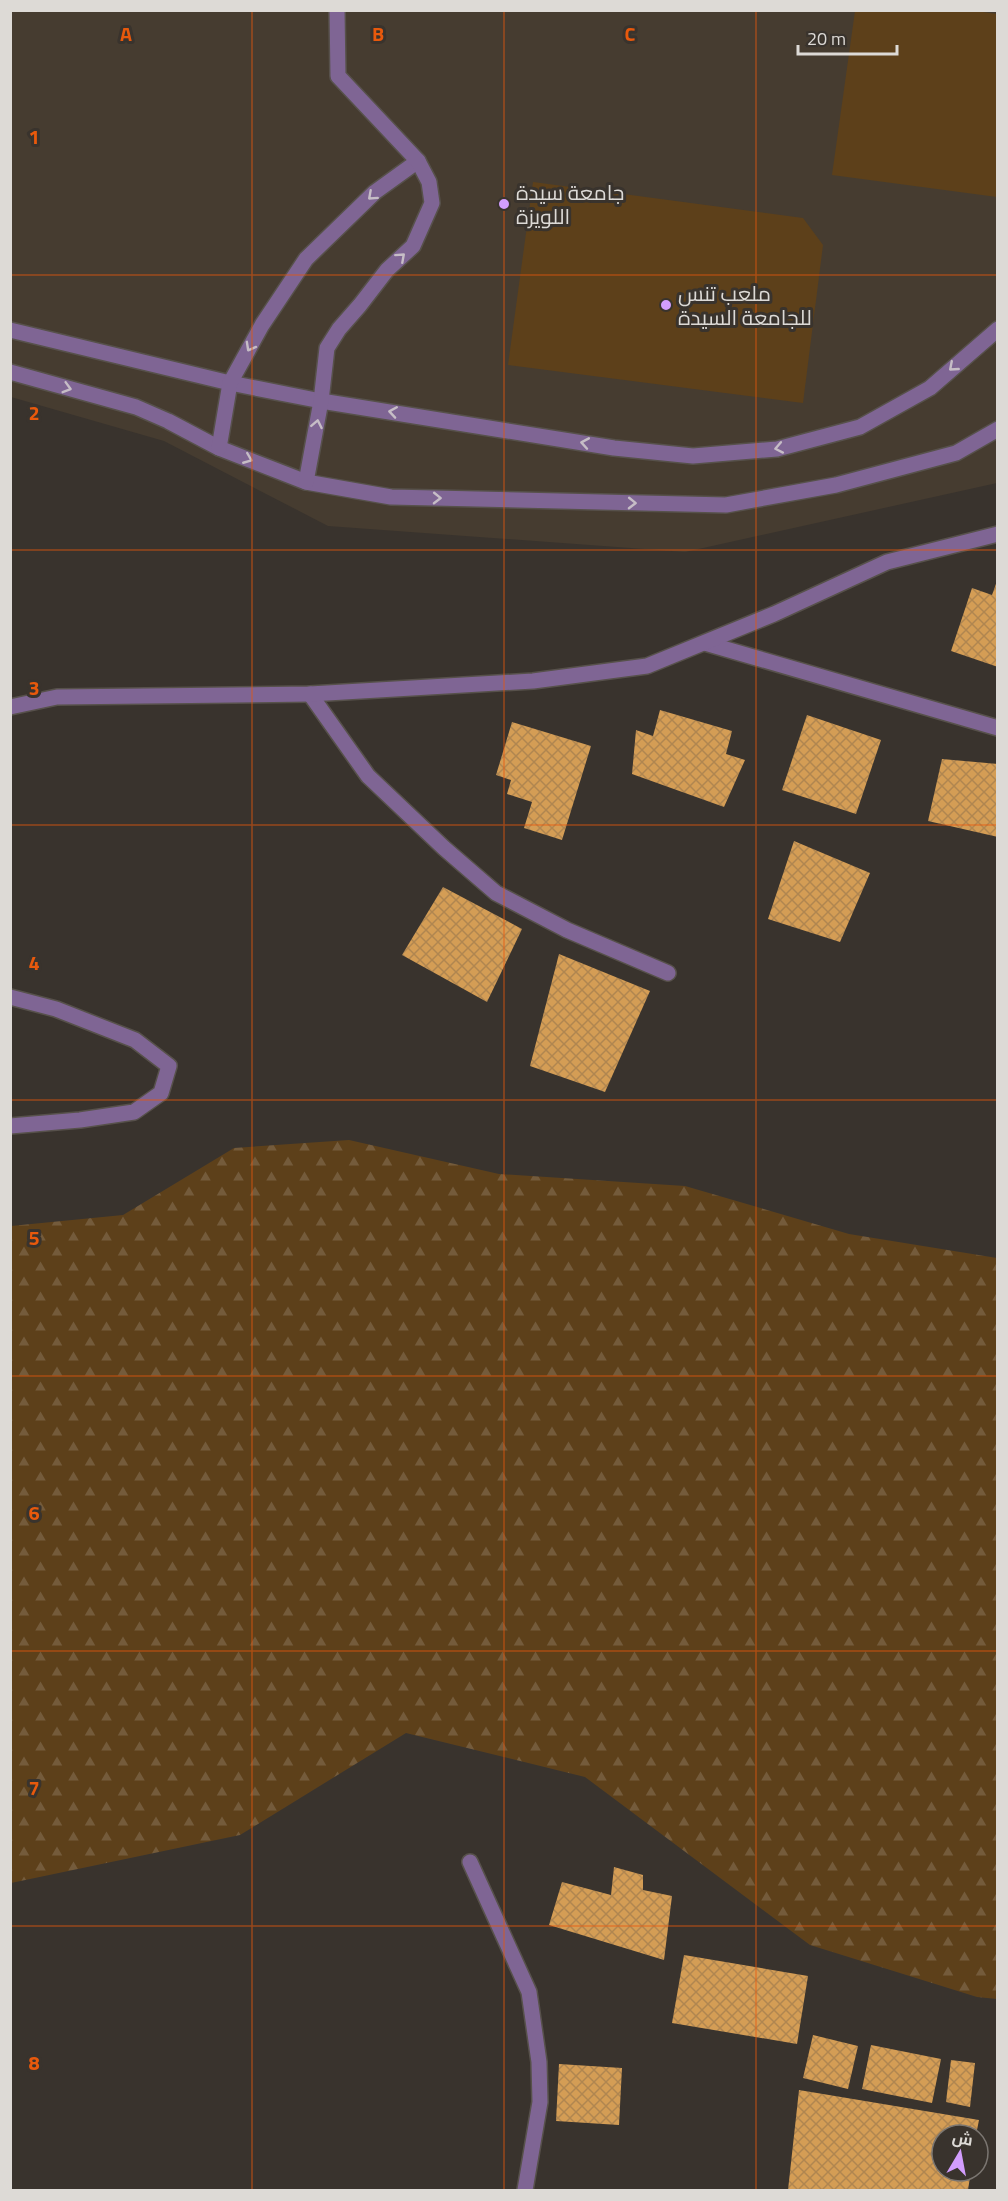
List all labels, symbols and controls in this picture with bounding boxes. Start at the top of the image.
text: A [120,18,132,49]
text: B [372,18,384,49]
text: C [625,18,636,49]
scale bar [798,18,897,56]
text: 20 m [807,25,846,52]
text: 1 [28,121,40,152]
place label: جامعة سيدة اللويزة [516,176,625,232]
one-way arrow [368,189,379,200]
marker: جامعة سيدة اللويزة [497,197,511,211]
one-way arrow [394,253,405,264]
place label: ملعب تنس للجامعة السيدة [678,277,812,333]
marker: ملعب تنس للجامعة السيدة [659,298,673,312]
one-way arrow [246,340,257,351]
one-way arrow [949,360,960,371]
one-way arrow [62,380,72,393]
text: 2 [28,397,40,428]
one-way arrow [388,406,397,418]
one-way arrow [310,420,323,430]
one-way arrow [580,438,590,450]
one-way arrow [774,441,784,454]
one-way arrow [241,452,252,464]
one-way arrow [432,492,441,504]
one-way arrow [627,497,636,509]
text: 3 [28,672,40,703]
text: 4 [28,947,40,978]
text: 5 [28,1222,40,1253]
text: 6 [28,1497,40,1528]
text: 7 [28,1772,40,1803]
text: 8 [28,2047,40,2078]
north arrow [930,2123,990,2183]
text: ش [950,2125,975,2152]

